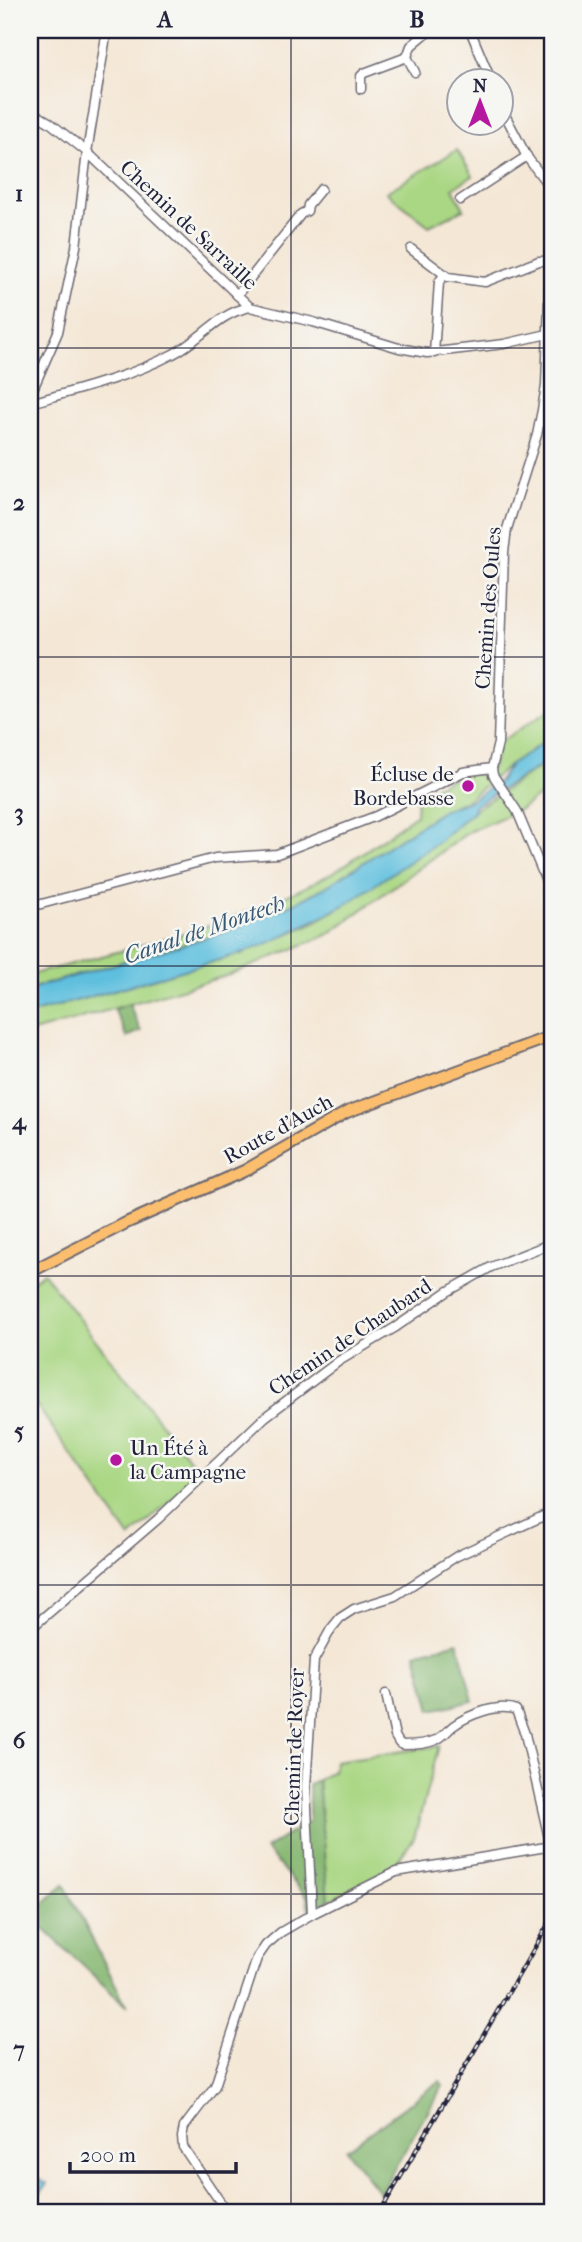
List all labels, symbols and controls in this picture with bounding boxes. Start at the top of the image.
text: A [156,6,174,33]
text: B [410,6,425,33]
north arrow [446,66,516,136]
text: N [473,75,488,97]
street label: Chemin de Sarraille [115,155,263,295]
text: 1 [15,180,23,207]
text: 2 [13,489,25,516]
street label: Chemin des Oules [470,526,506,690]
place label: Écluse de Bordebasse [353,762,454,810]
marker: Écluse de Bordebasse [460,778,476,794]
text: 3 [14,799,24,826]
water label: Canal de Montech [120,889,288,970]
street label: Route d'Auch [219,1089,337,1169]
text: 4 [11,1108,27,1135]
street label: Chemin de Chaubard [264,1273,436,1400]
text: 5 [14,1417,24,1444]
place label: Un Été à la Campagne [129,1436,246,1484]
marker: Un Été à la Campagne [108,1452,124,1468]
street label: Chemin de Royer [279,1668,309,1826]
text: 6 [13,1727,26,1754]
text: 7 [12,2036,25,2063]
scale bar [70,2130,236,2174]
text: 200 m [80,2143,136,2167]

